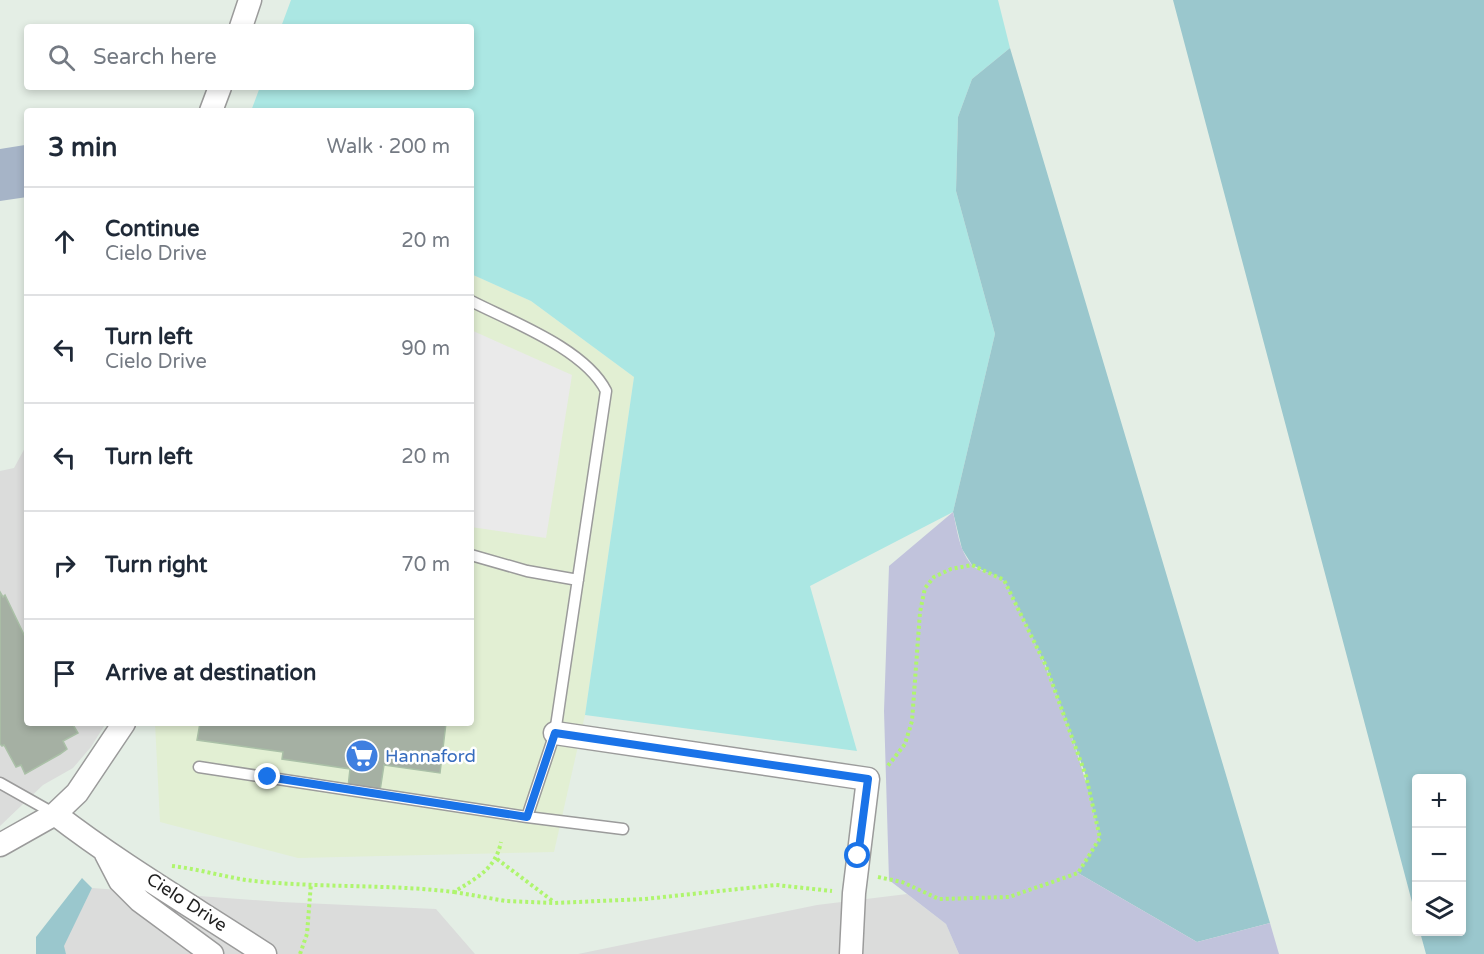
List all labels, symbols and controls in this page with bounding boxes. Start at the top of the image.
search box [24,24,474,90]
icon: search [45,41,78,74]
text: Search here [93,44,217,70]
text: 3 min [48,132,117,163]
text: Walk · 200 m [327,135,450,159]
text: Continue [105,216,200,242]
icon: ahead [48,225,81,258]
text: 20 m [401,229,450,253]
text: Cielo Drive [105,242,207,266]
text: Turn left [105,324,193,350]
icon: left [48,333,81,366]
text: 90 m [401,337,450,361]
text: Cielo Drive [105,350,207,374]
icon: left [48,441,81,474]
text: Turn left [105,444,193,470]
text: 20 m [401,445,450,469]
icon: right [48,549,81,582]
text: Turn right [105,552,207,578]
text: 70 m [401,553,450,577]
icon: arrive [48,657,81,690]
text: Arrive at destination [105,660,316,686]
supermarket icon: Hannaford [344,738,380,774]
place label: Hannaford [385,745,476,767]
route end [254,763,280,789]
map controls [1412,774,1466,936]
button: + [1412,774,1466,828]
button: − [1412,828,1466,882]
route start [844,842,870,868]
street label: Cielo Drive [143,868,231,936]
button: layers [1412,882,1466,936]

